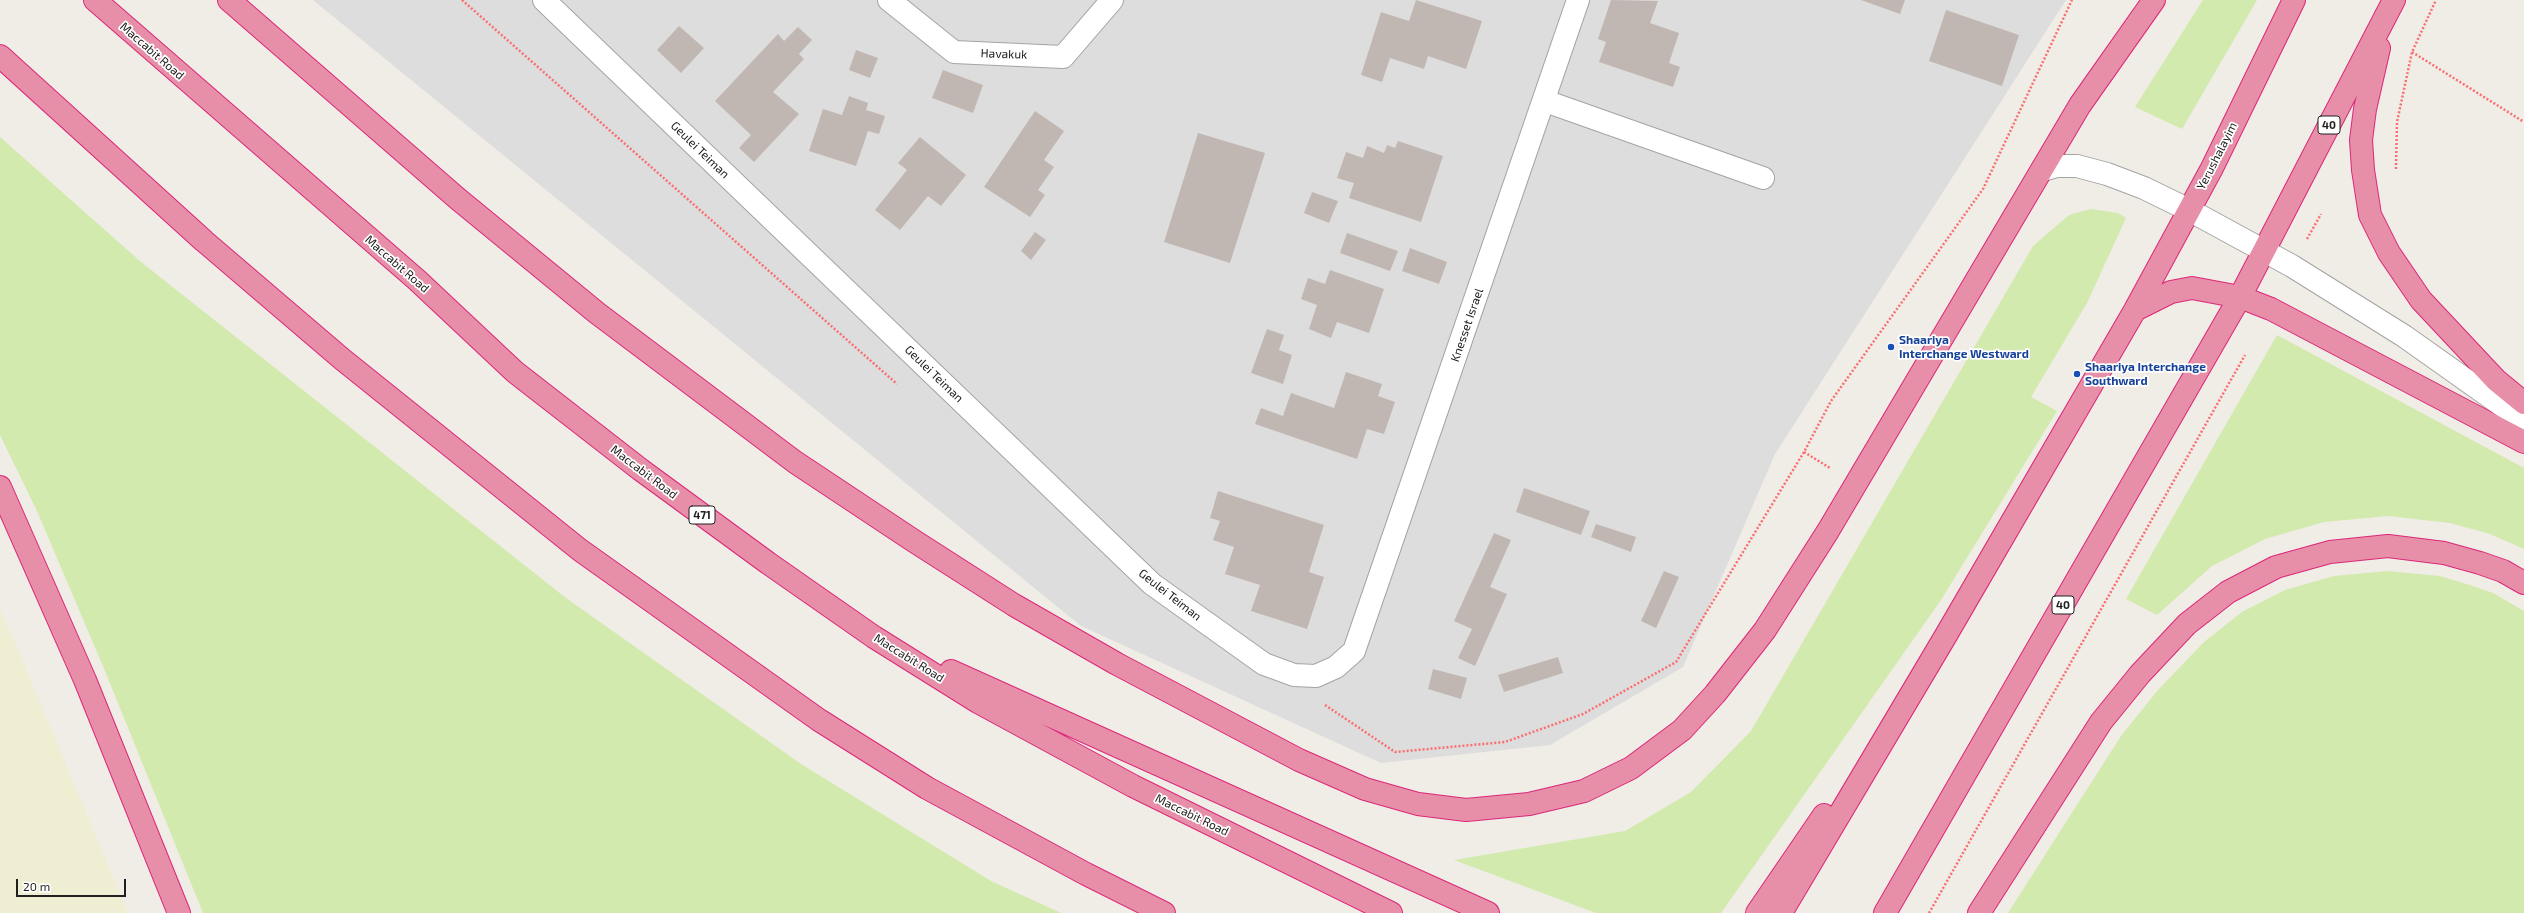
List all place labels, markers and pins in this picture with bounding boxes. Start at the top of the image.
place label: Shaariya Interchange Westward [1899,333,2029,361]
marker: Shaariya Interchange Westward [1886,342,1896,352]
place label: Shaariya Interchange Southward [2085,360,2206,388]
marker: Shaariya Interchange Southward [2072,369,2082,379]

